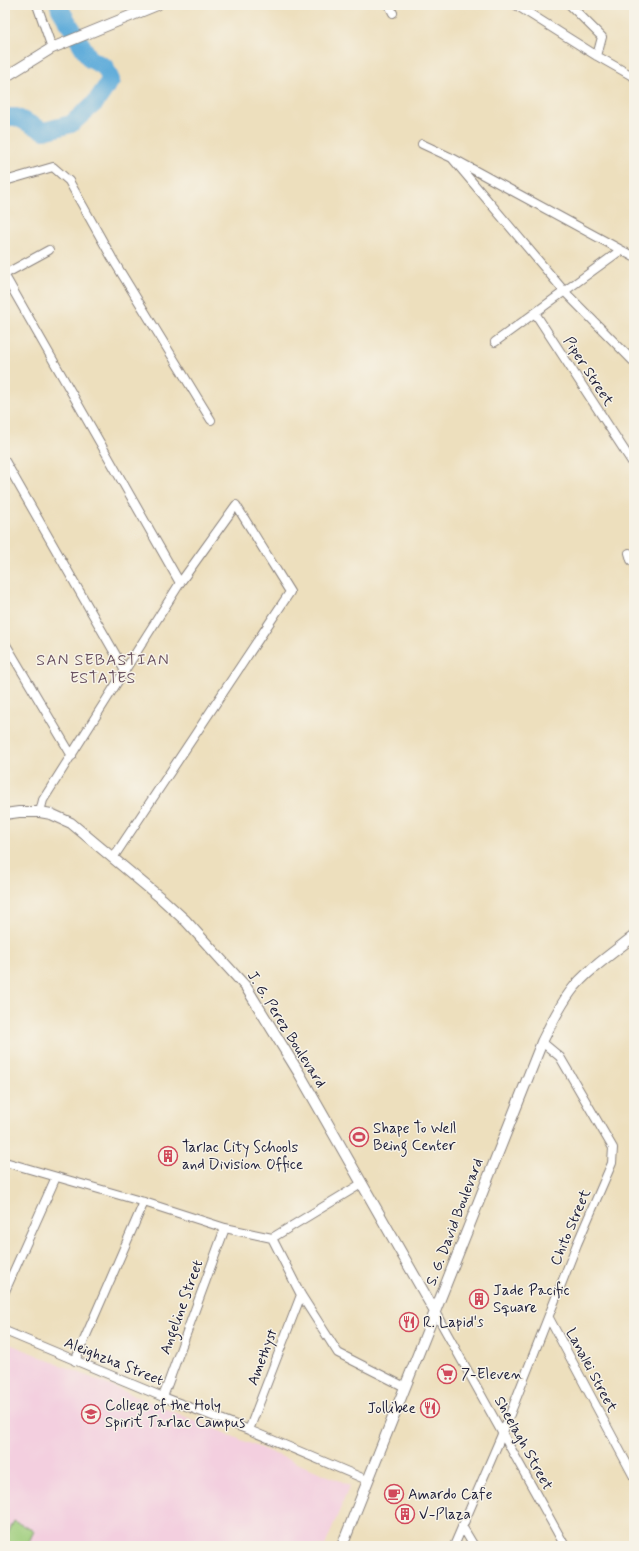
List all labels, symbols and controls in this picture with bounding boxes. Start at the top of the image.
street label: Piper Street [558,333,618,410]
district label: SAN SEBASTIAN ESTATES [36,650,170,689]
street label: J. G. Perez Boulevard [242,967,330,1092]
place label: Shape To Well Being Center [373,1119,456,1157]
sports icon: Shape To Well Being Center [348,1126,370,1148]
place label: Tarlac City Schools and Division Office [182,1138,303,1175]
building icon: Tarlac City Schools and Division Office [157,1145,179,1167]
street label: S. G. David Boulevard [421,1156,488,1289]
street label: Chito Street [546,1186,596,1269]
street label: Angeline Street [156,1257,209,1358]
place label: Jade Pacific Square [493,1281,570,1318]
building icon: Jade Pacific Square [468,1288,490,1310]
restaurant icon: R. Lapid's [398,1311,420,1333]
place label: R. Lapid's [423,1313,484,1333]
street label: Lanalei Street [561,1325,622,1416]
street label: Amethyst [243,1326,283,1388]
street label: Aleighzha Street [61,1333,167,1391]
supermarket icon: 7-Eleven [436,1363,458,1385]
place label: 7-Eleven [461,1365,523,1385]
street label: Sheelagh Street [489,1393,557,1494]
place label: College of the Holy Spirit Tarlac Campus [105,1396,245,1433]
restaurant icon: Jollibee [419,1397,441,1419]
place label: Jollibee [367,1399,416,1419]
school or university icon: College of the Holy Spirit Tarlac Campus [80,1403,102,1425]
cafe icon: Amardo Cafe [383,1483,405,1505]
place label: Amardo Cafe [408,1485,493,1505]
building icon: V-Plaza [394,1503,416,1525]
place label: V-Plaza [419,1505,471,1525]

